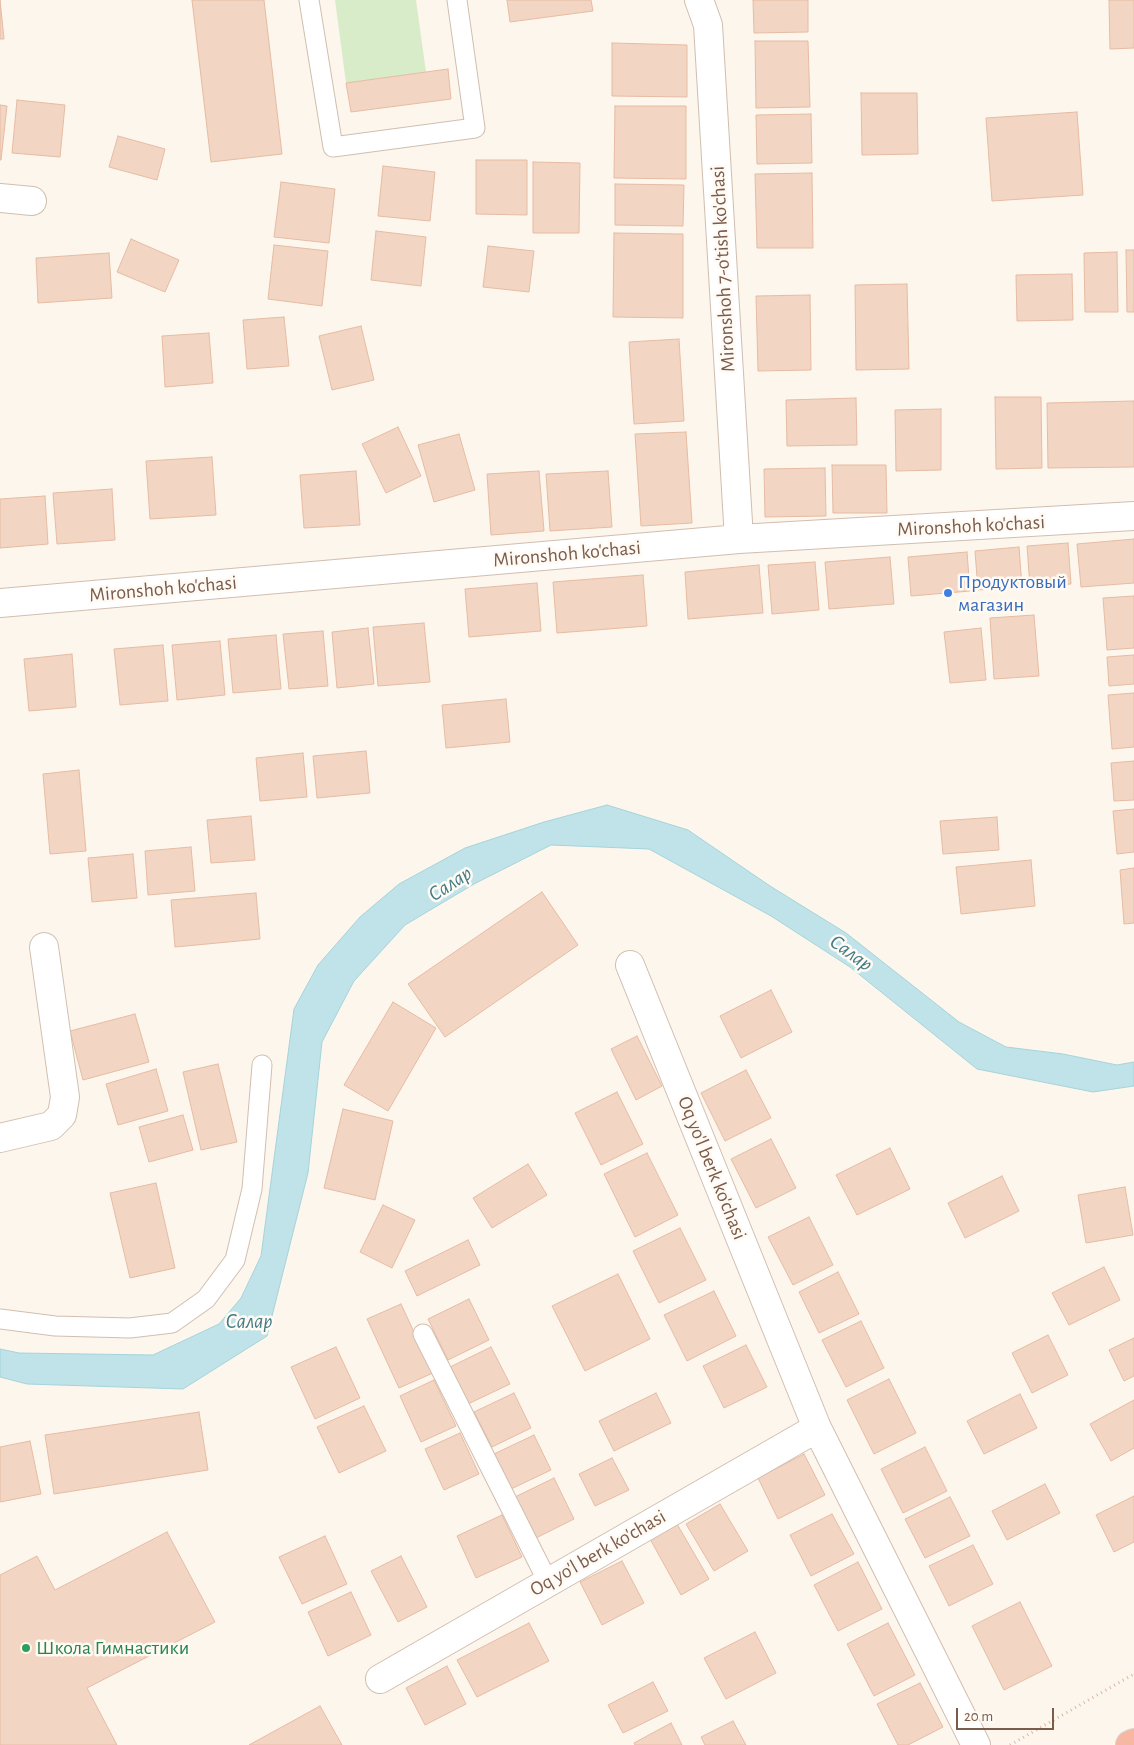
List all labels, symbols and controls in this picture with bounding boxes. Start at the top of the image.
street label: Mironshoh 7-o'tish ko'chasi [706,165,740,373]
street label: Mironshoh ko'chasi [896,510,1046,542]
street label: Mironshoh ko'chasi [492,536,642,572]
place label: Продуктовый магазин [958,570,1067,617]
street label: Mironshoh ko'chasi [88,571,238,607]
marker: Продуктовый магазин [942,587,954,599]
water label: Салар [423,861,477,907]
water label: Салар [825,929,877,977]
street label: Oq yo'l berk ko'chasi [672,1093,752,1243]
water label: Салар [226,1309,272,1335]
street label: Oq yo'l berk ko'chasi [526,1504,670,1602]
place label: Школа Гимнастики [36,1636,189,1660]
marker: Школа Гимнастики [20,1642,32,1654]
scale bar [959,1698,1056,1730]
text: 20 m [964,1709,993,1724]

